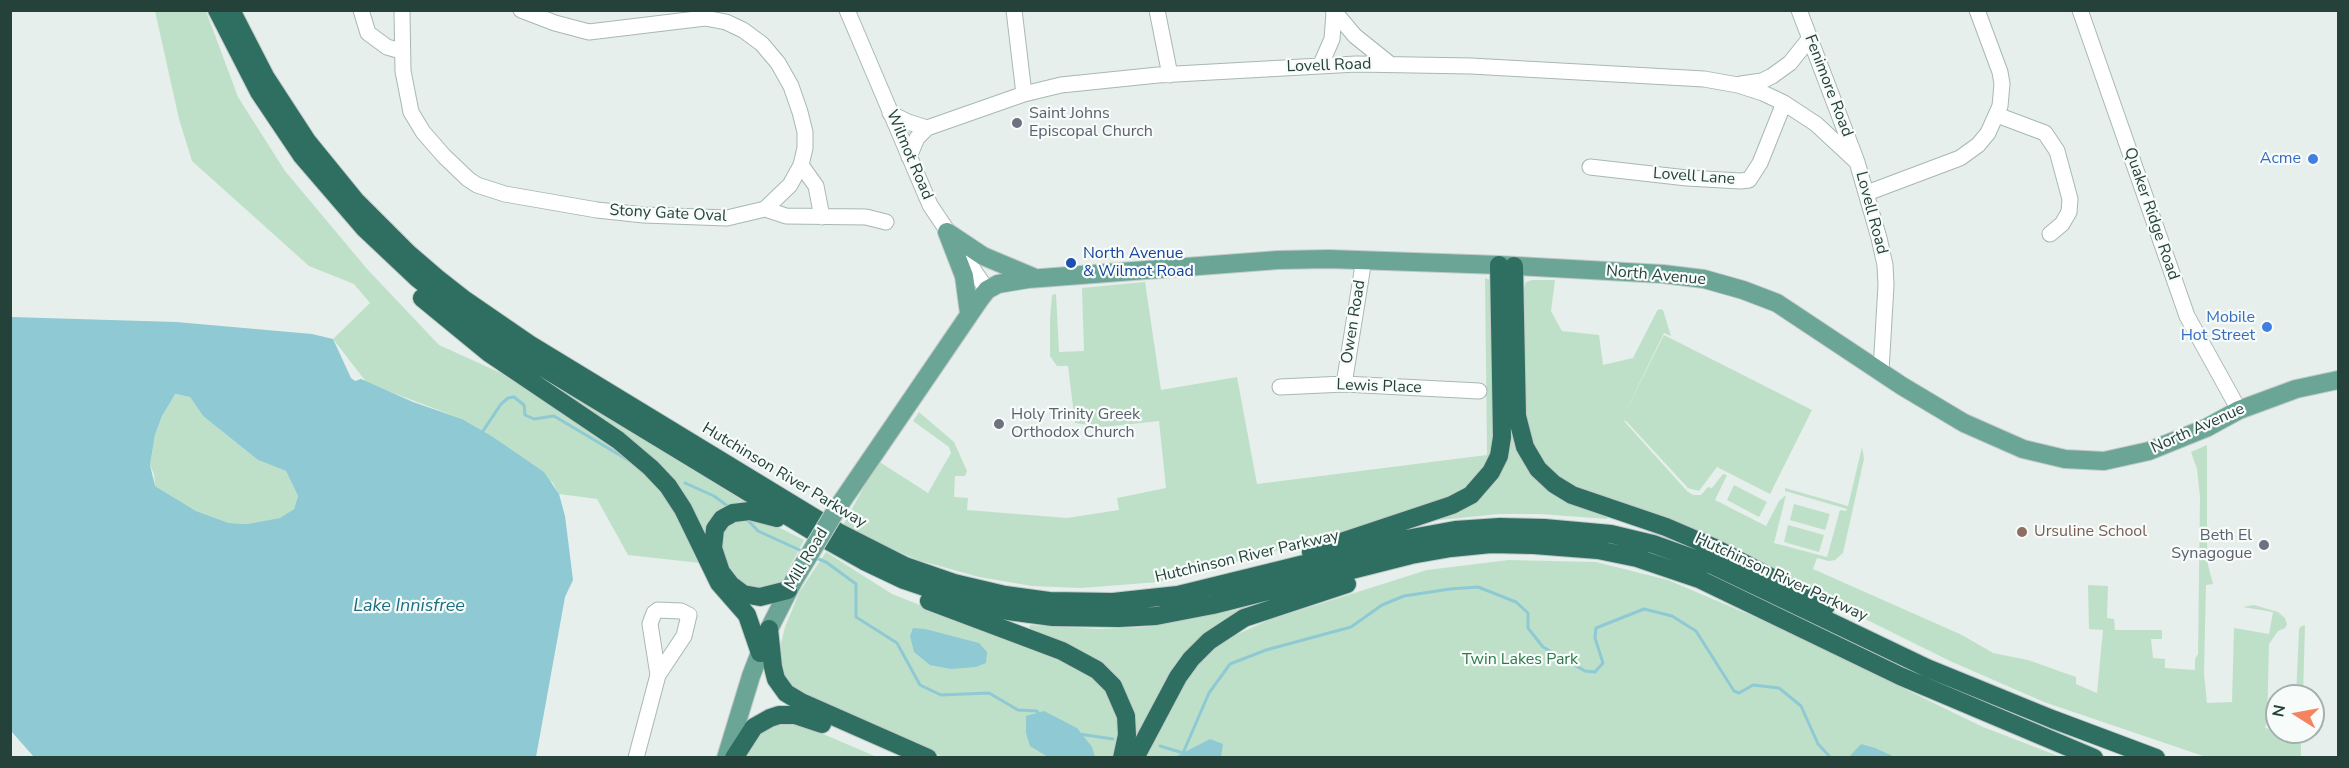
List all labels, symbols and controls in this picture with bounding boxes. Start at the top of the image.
street label: Fenimore Road [1800,32,1856,140]
street label: Lovell Road [1286,55,1372,77]
place label: Saint Johns Episcopal Church [1029,104,1153,142]
street label: Wilmot Road [882,107,936,203]
marker: Saint Johns Episcopal Church [1010,116,1024,130]
street label: Quaker Ridge Road [2119,145,2183,283]
place label: Acme [2260,149,2301,169]
marker: Acme [2306,152,2320,166]
street label: Lovell Lane [1652,165,1736,189]
street label: Lovell Road [1851,170,1891,256]
street label: Stony Gate Oval [609,201,727,227]
place label: North Avenue & Wilmot Road [1083,244,1194,282]
marker: North Avenue & Wilmot Road [1064,256,1078,270]
street label: North Avenue [1605,262,1707,290]
street label: Owen Road [1338,279,1370,365]
place label: Mobile Hot Street [2181,308,2255,346]
marker: Mobile Hot Street [2260,320,2274,334]
street label: Lewis Place [1336,376,1422,398]
street label: North Avenue [2148,400,2248,458]
place label: Holy Trinity Greek Orthodox Church [1011,405,1140,443]
marker: Holy Trinity Greek Orthodox Church [992,417,1006,431]
street label: Hutchinson River Parkway [698,419,870,533]
place label: Ursuline School [2034,522,2147,542]
street label: Mill Road [781,525,833,593]
marker: Ursuline School [2015,525,2029,539]
street label: Hutchinson River Parkway [1153,526,1341,588]
place label: Beth El Synagogue [2171,526,2252,564]
street label: Hutchinson River Parkway [1692,530,1870,626]
marker: Beth El Synagogue [2257,538,2271,552]
water label: Lake Innisfree [353,596,465,618]
park label: Twin Lakes Park [1462,650,1578,670]
north arrow [2265,684,2325,744]
text: N [2267,703,2291,719]

